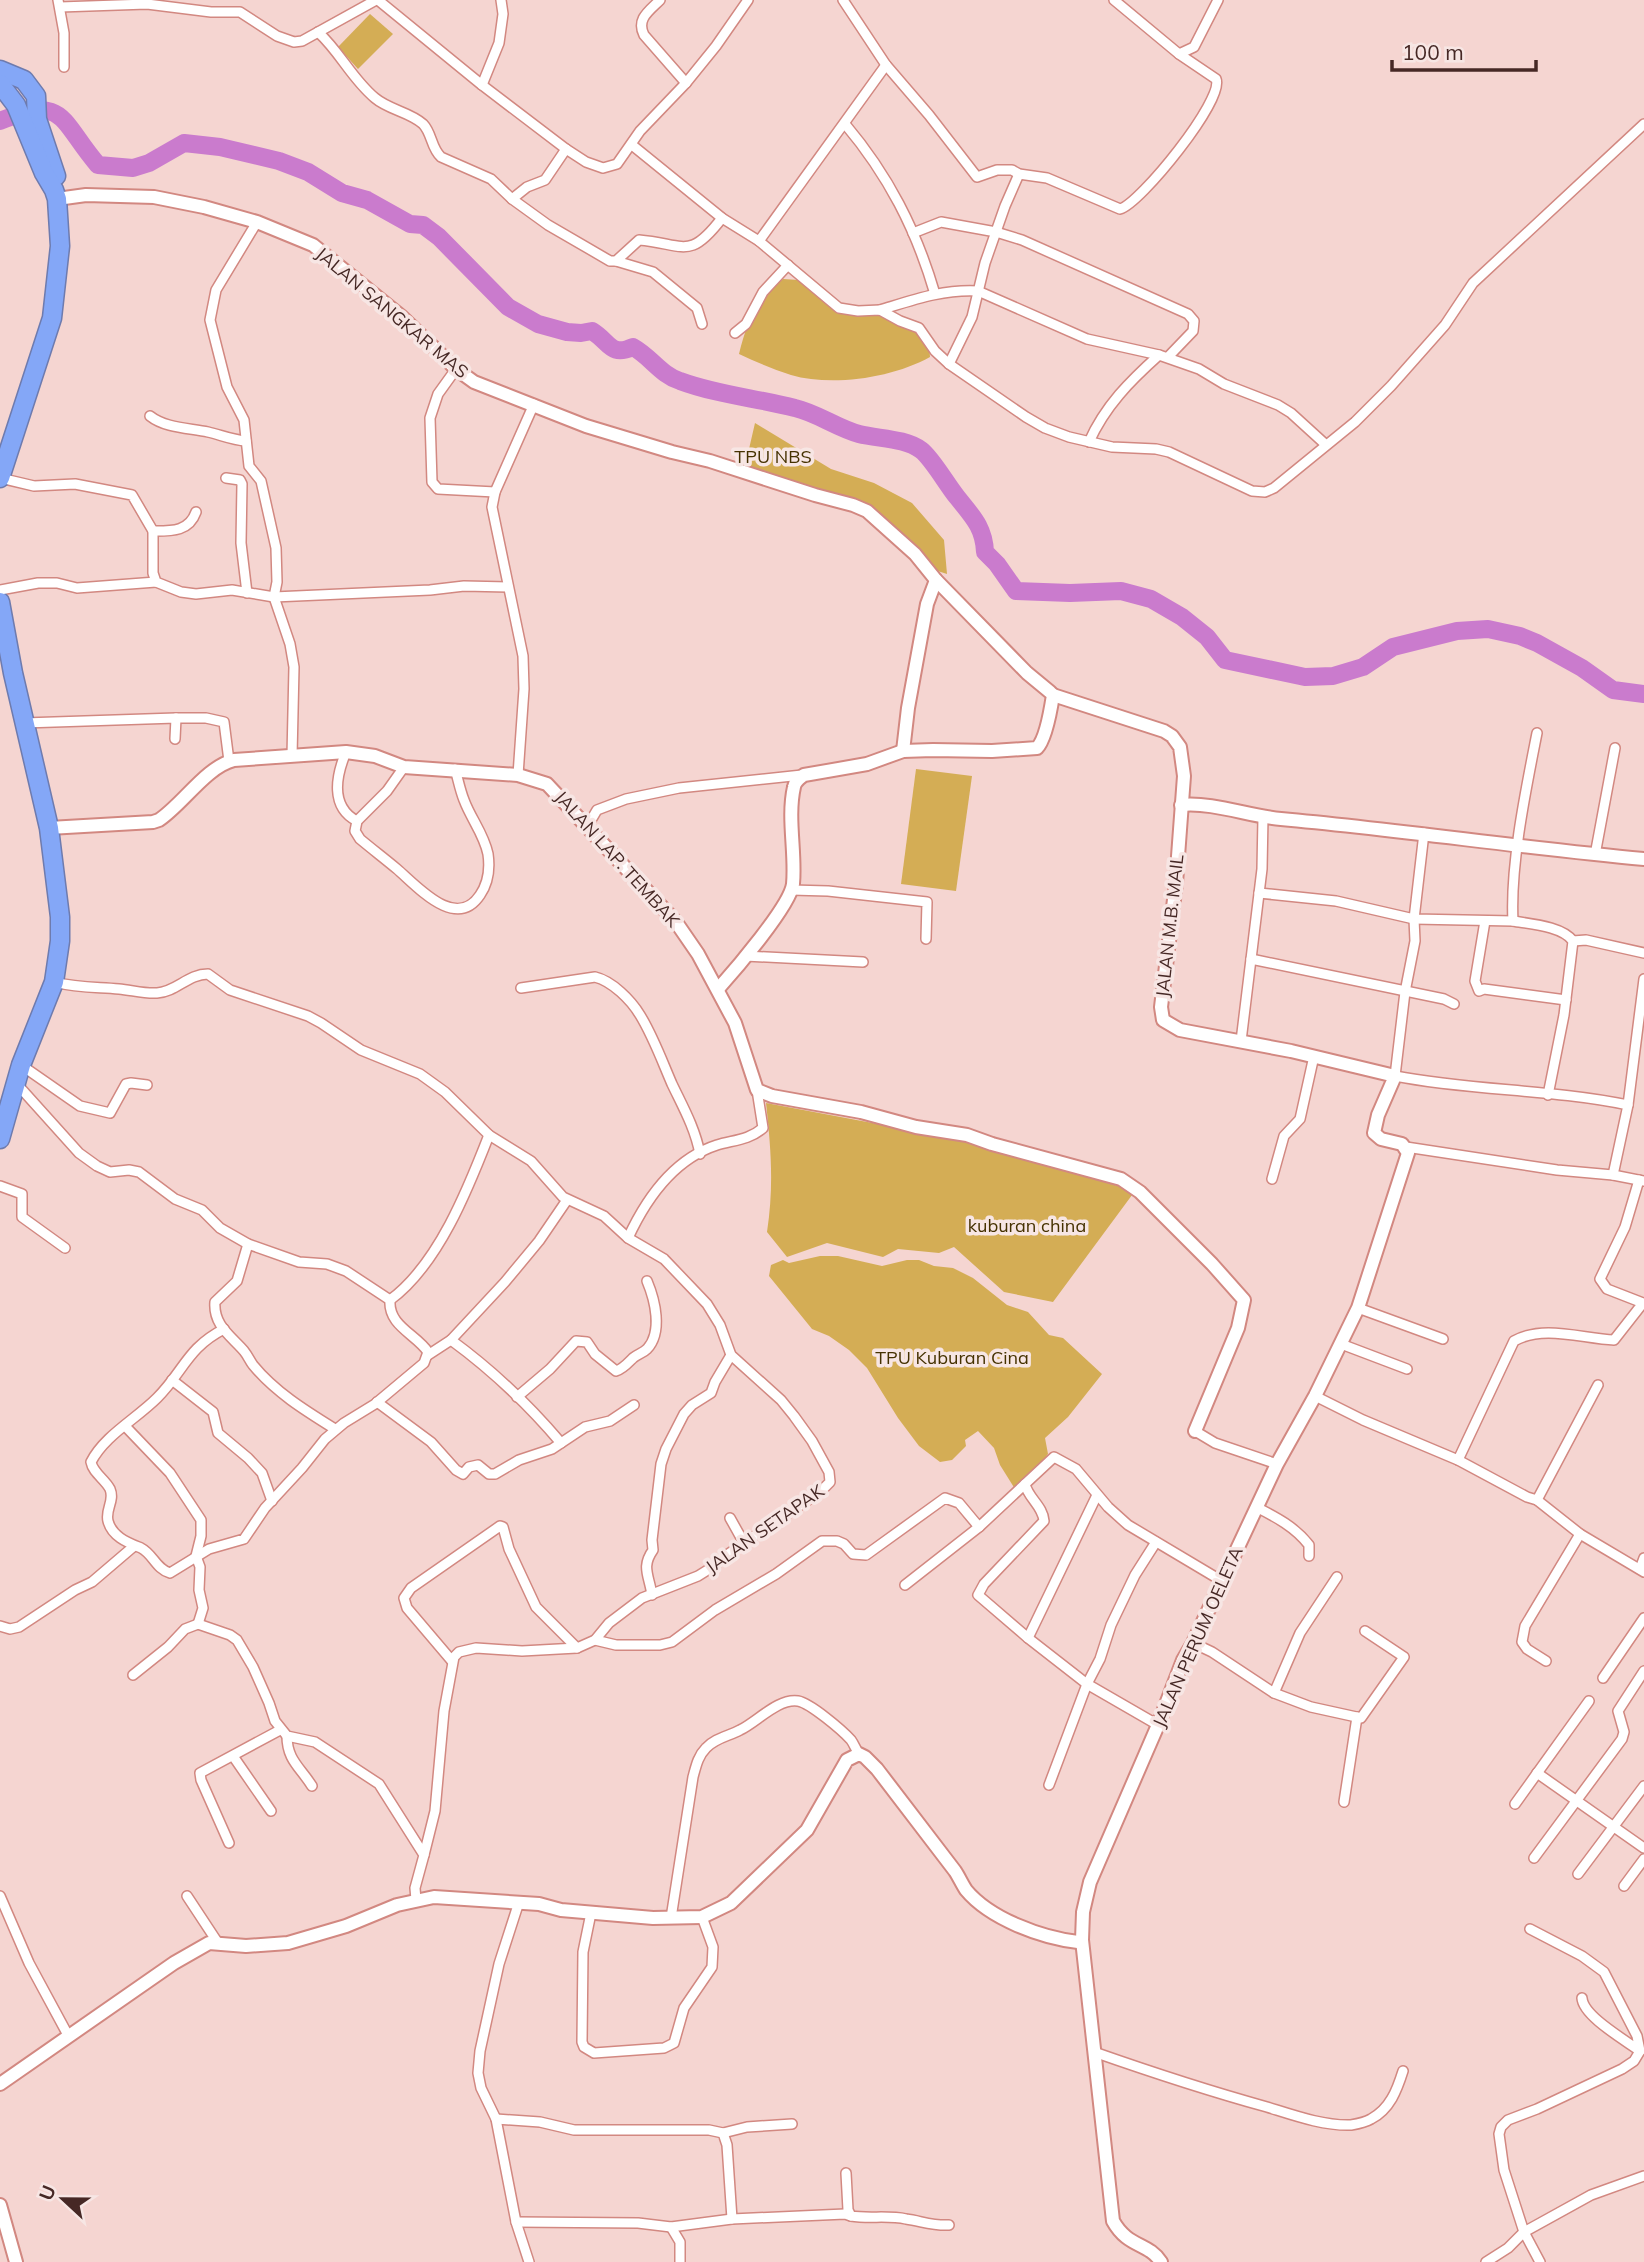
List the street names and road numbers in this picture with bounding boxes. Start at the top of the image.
street label: JALAN SANGKAR MAS [311,242,473,383]
street label: JALAN LAP. TEMBAK [550,786,685,932]
street label: JALAN M.B. MAIL [1151,853,1188,999]
street label: JALAN SETAPAK [701,1479,829,1578]
street label: JALAN PERUM OELETA [1147,1543,1248,1731]

